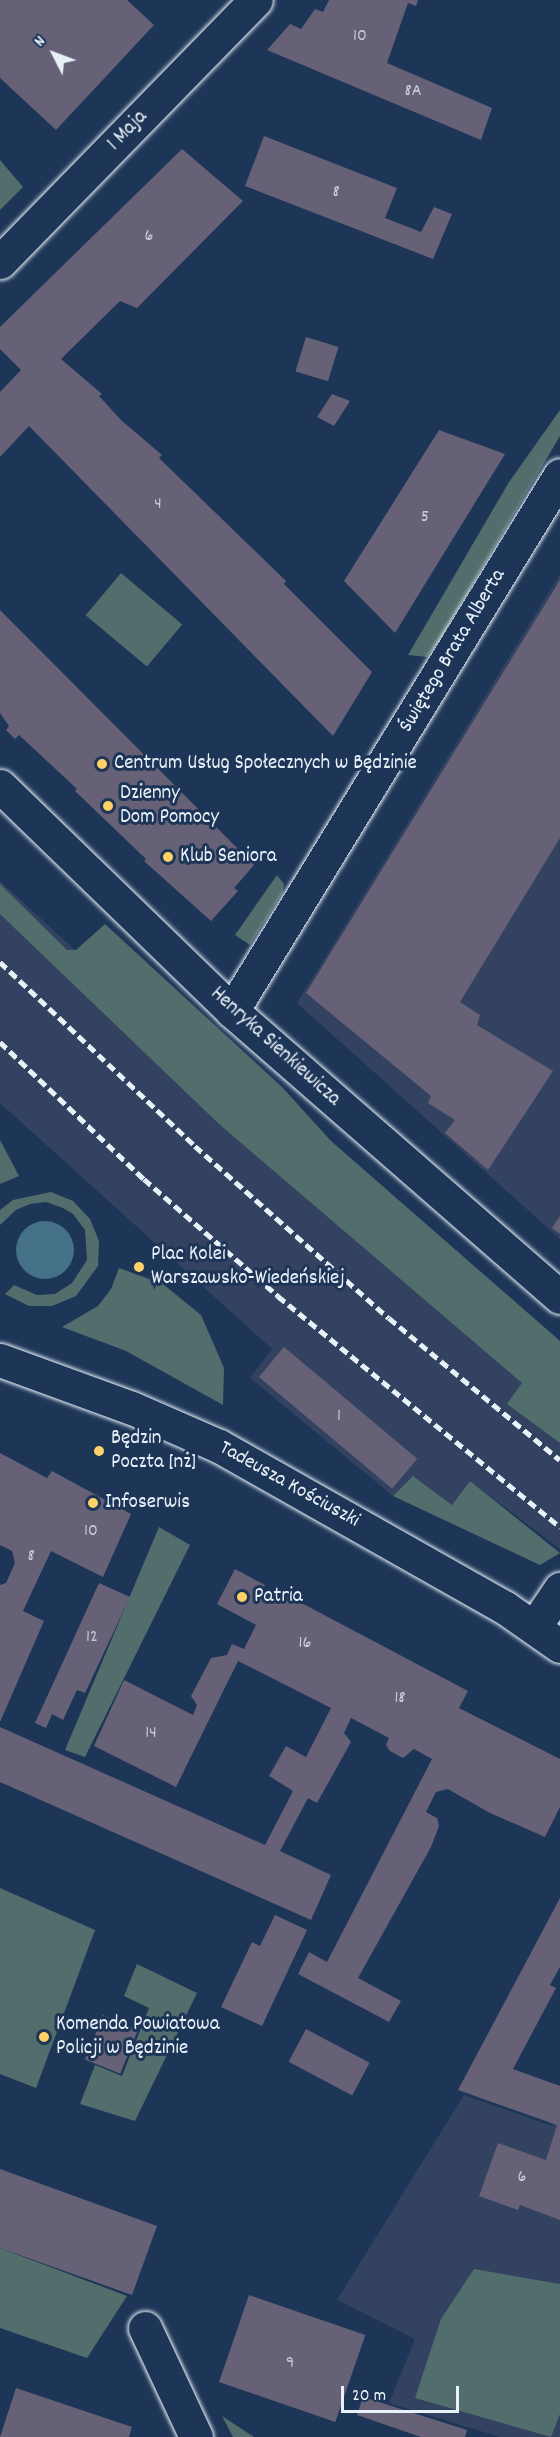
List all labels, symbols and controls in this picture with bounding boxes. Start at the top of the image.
north arrow [24,24,84,84]
house number: 10 [353,26,367,48]
text: N [29,31,51,52]
house number: 8A [404,81,422,103]
street label: 1 Maja [103,105,153,157]
house number: 8 [332,182,340,204]
house number: 6 [145,226,153,248]
house number: 4 [154,494,162,516]
house number: 5 [421,507,429,529]
street label: Świętego Brata Alberta [394,565,512,737]
place label: Centrum Usług Społecznych w Będzinie [114,751,417,777]
marker: Centrum Usług Społecznych w Będzinie [95,757,109,771]
place label: Dzienny Dom Pomocy [120,781,219,831]
marker: Dzienny Dom Pomocy [101,799,115,813]
place label: Klub Seniora [180,844,277,870]
marker: Klub Seniora [161,850,175,864]
street label: Henryka Sienkiewicza [205,982,345,1112]
place label: Plac Kolei Warszawsko-Wiedeńskiej [151,1242,345,1292]
marker: Plac Kolei Warszawsko-Wiedeńskiej [132,1260,146,1274]
house number: 1 [337,1406,341,1428]
place label: Będzin Poczta [nż] [111,1426,196,1476]
street label: Tadeusza Kościuszki [214,1436,364,1534]
marker: Będzin Poczta [nż] [92,1444,106,1458]
place label: Infoserwis [105,1490,190,1516]
marker: Infoserwis [86,1496,100,1510]
house number: 10 [84,1521,98,1543]
house number: 8 [27,1546,35,1568]
place label: Patria [254,1584,303,1610]
marker: Patria [235,1590,249,1604]
house number: 12 [86,1627,98,1649]
house number: 16 [299,1633,311,1655]
house number: 18 [394,1688,406,1710]
house number: 14 [145,1723,157,1745]
place label: Komenda Powiatowa Policji w Będzinie [56,2012,219,2062]
marker: Komenda Powiatowa Policji w Będzinie [37,2030,51,2044]
house number: 6 [518,2167,526,2189]
house number: 9 [286,2353,294,2375]
scale bar [344,2374,462,2412]
text: 20 m [352,2384,386,2409]

